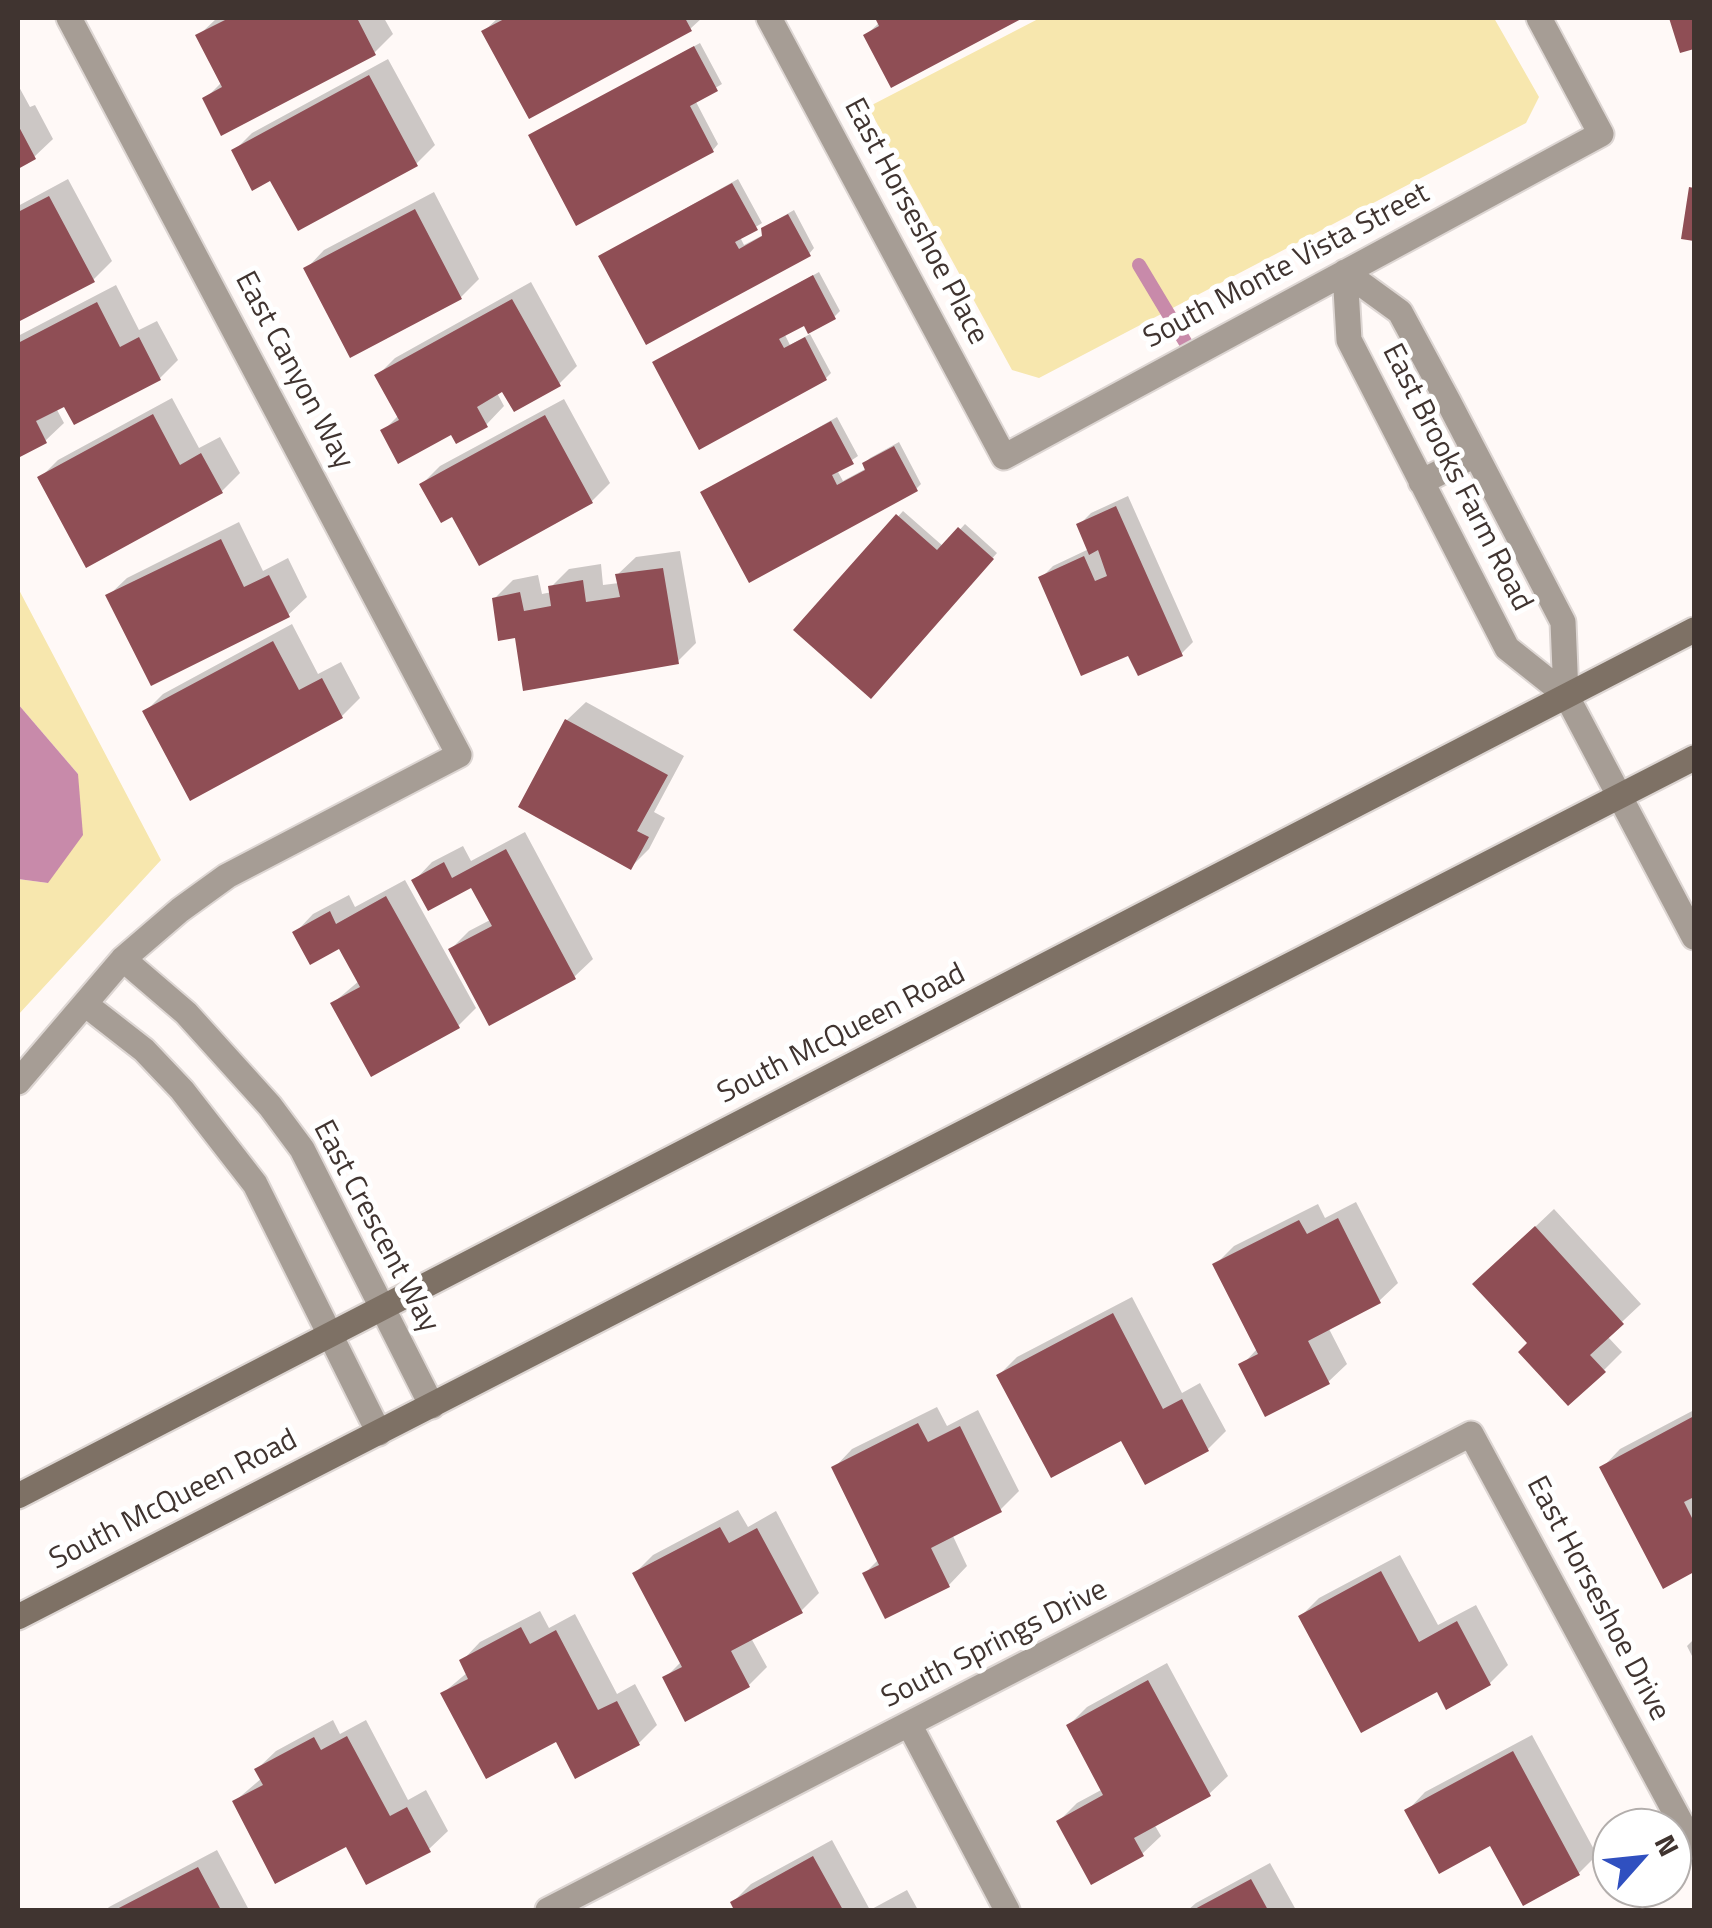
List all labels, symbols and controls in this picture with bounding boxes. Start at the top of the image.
street label: East Horseshoe Place [835,93,995,351]
street label: South Monte Vista Street [1138,176,1436,358]
street label: East Canyon Way [226,266,360,476]
street label: East Brooks Farm Road [1373,339,1539,617]
street label: South McQueen Road [712,957,972,1113]
street label: East Crescent Way [304,1115,446,1339]
street label: South McQueen Road [44,1423,304,1579]
street label: East Horseshoe Drive [1517,1471,1677,1727]
street label: South Springs Drive [876,1573,1114,1717]
north arrow [1592,1808,1692,1908]
text: N [1644,1827,1691,1863]

